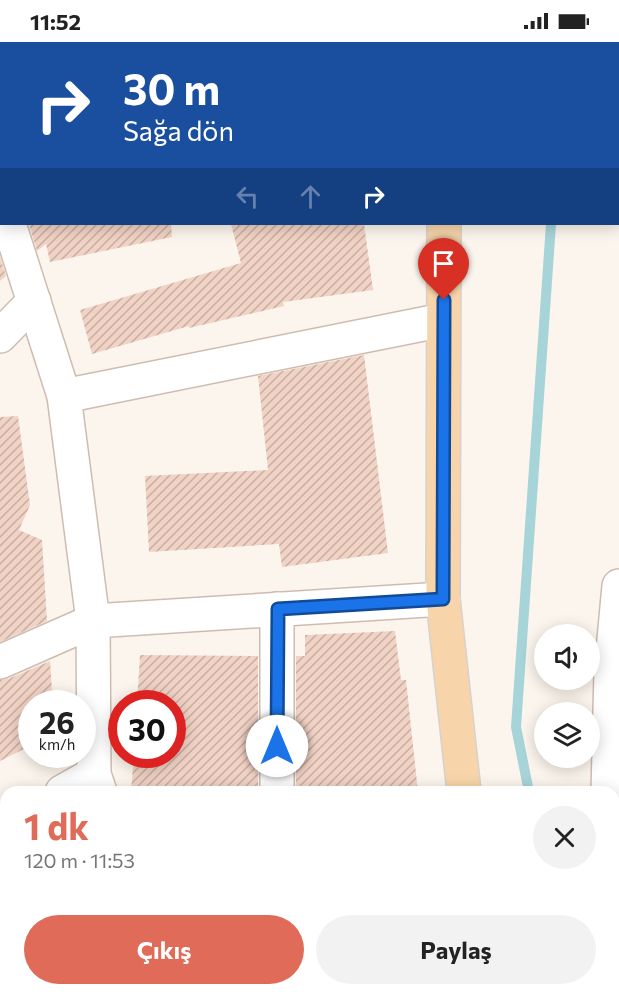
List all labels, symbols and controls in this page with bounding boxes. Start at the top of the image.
text: 11:52 [30,8,81,35]
text: 30 m [123,62,220,114]
icon: right [24,66,102,144]
text: Sağa dön [123,114,234,147]
icon: left [231,180,264,213]
icon: ahead [294,180,327,213]
icon: right [357,180,390,213]
pin [418,238,469,300]
icon: arrive [427,247,460,280]
map controls [534,624,600,768]
button: sound [534,624,600,690]
speed limit sign: 30 [108,690,186,768]
button: layers [534,702,600,768]
text: 26 [39,703,75,740]
position arrow [245,714,309,778]
text: km/h [39,735,75,753]
text: 1 dk [24,803,89,847]
button: close [533,806,596,869]
text: 120 m · 11:53 [24,848,135,872]
button: Çıkış [24,915,304,984]
button: Paylaş [316,915,596,984]

